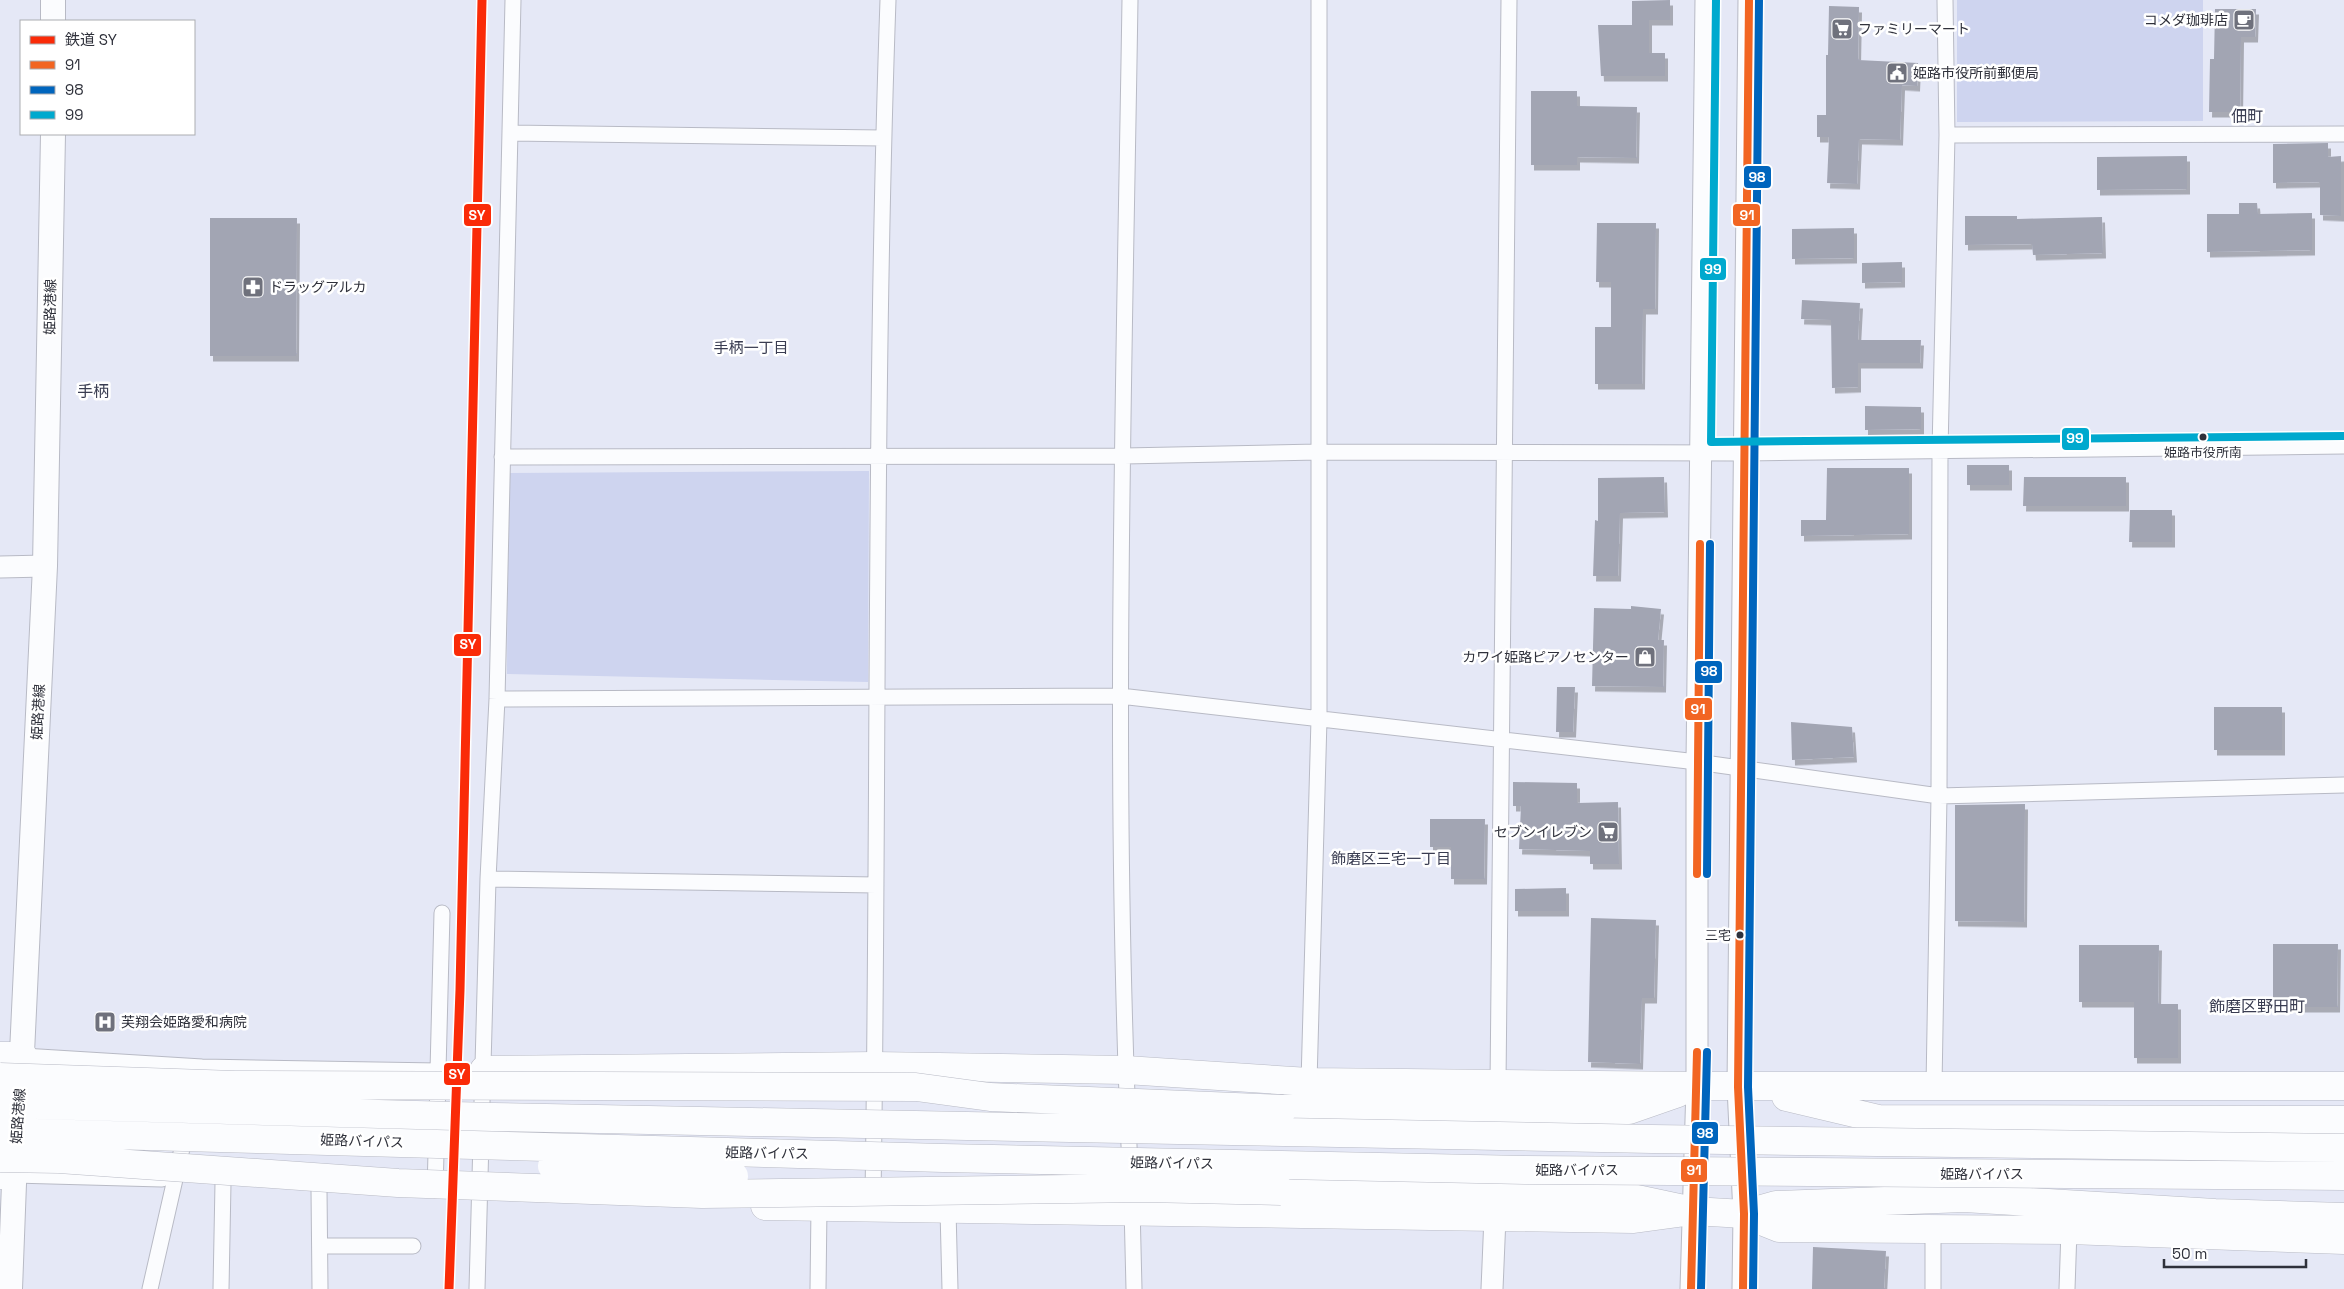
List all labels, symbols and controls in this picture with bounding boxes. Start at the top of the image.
cafe icon: コメダ珈琲店 [2232,8,2256,32]
place label: コメダ珈琲店 [2144,11,2228,29]
supermarket icon: ファミリーマート [1830,17,1854,41]
legend [20,20,195,135]
place label: ファミリーマート [1858,20,1970,38]
text: 鉄道 SY [65,30,117,49]
text: 91 [65,55,80,74]
public building icon: 姫路市役所前郵便局 [1885,61,1909,85]
place label: 姫路市役所前郵便局 [1913,64,2039,82]
text: 98 [65,80,84,99]
text: 99 [65,105,83,124]
district label: 佃町 [2231,106,2263,127]
line badge: 98 [1743,165,1772,189]
text: 98 [1748,168,1766,186]
line badge: SY [463,203,492,227]
line badge: 91 [1732,203,1761,227]
text: SY [469,206,486,224]
text: 91 [1740,206,1754,224]
line badge: 99 [1699,257,1727,281]
text: 99 [1704,260,1722,278]
pharmacy icon: ドラッグアルカ [241,275,265,299]
place label: ドラッグアルカ [269,278,366,296]
street label: 姫路港線 [41,279,59,335]
district label: 手柄一丁目 [713,338,789,357]
district label: 手柄 [77,381,109,402]
line badge: 99 [2061,427,2090,451]
text: 99 [2066,429,2084,447]
marker: 姫路市役所南 [2198,432,2208,442]
place label: 姫路市役所南 [2164,444,2242,461]
line badge: SY [453,633,482,657]
text: SY [460,635,477,653]
shop icon: カワイ姫路ピアノセンター [1633,645,1657,669]
place label: カワイ姫路ピアノセンター [1462,648,1629,666]
line badge: 98 [1694,660,1723,684]
text: 98 [1700,662,1718,680]
street label: 姫路港線 [28,684,48,740]
line badge: 91 [1684,697,1713,721]
text: 91 [1691,700,1705,718]
supermarket icon: セブンイレブン [1596,820,1620,844]
place label: セブンイレブン [1494,823,1592,841]
district label: 飾磨区三宅一丁目 [1331,849,1451,868]
place label: 三宅 [1705,927,1731,944]
marker: 三宅 [1735,930,1745,940]
district label: 飾磨区野田町 [2209,996,2305,1017]
hospital icon: 芙翔会姫路愛和病院 [93,1010,117,1034]
place label: 芙翔会姫路愛和病院 [121,1013,247,1031]
line badge: SY [443,1062,471,1086]
text: SY [449,1065,466,1083]
street label: 姫路港線 [7,1087,29,1145]
line badge: 98 [1691,1121,1719,1145]
text: 98 [1696,1124,1714,1142]
street label: 姫路バイパス [320,1131,404,1151]
street label: 姫路バイパス [725,1143,809,1163]
street label: 姫路バイパス [1130,1153,1214,1173]
line badge: 91 [1680,1158,1708,1183]
street label: 姫路バイパス [1535,1161,1619,1179]
text: 91 [1687,1161,1701,1179]
street label: 姫路バイパス [1940,1165,2024,1183]
scale bar [2164,1236,2306,1268]
text: 50 m [2172,1244,2207,1263]

